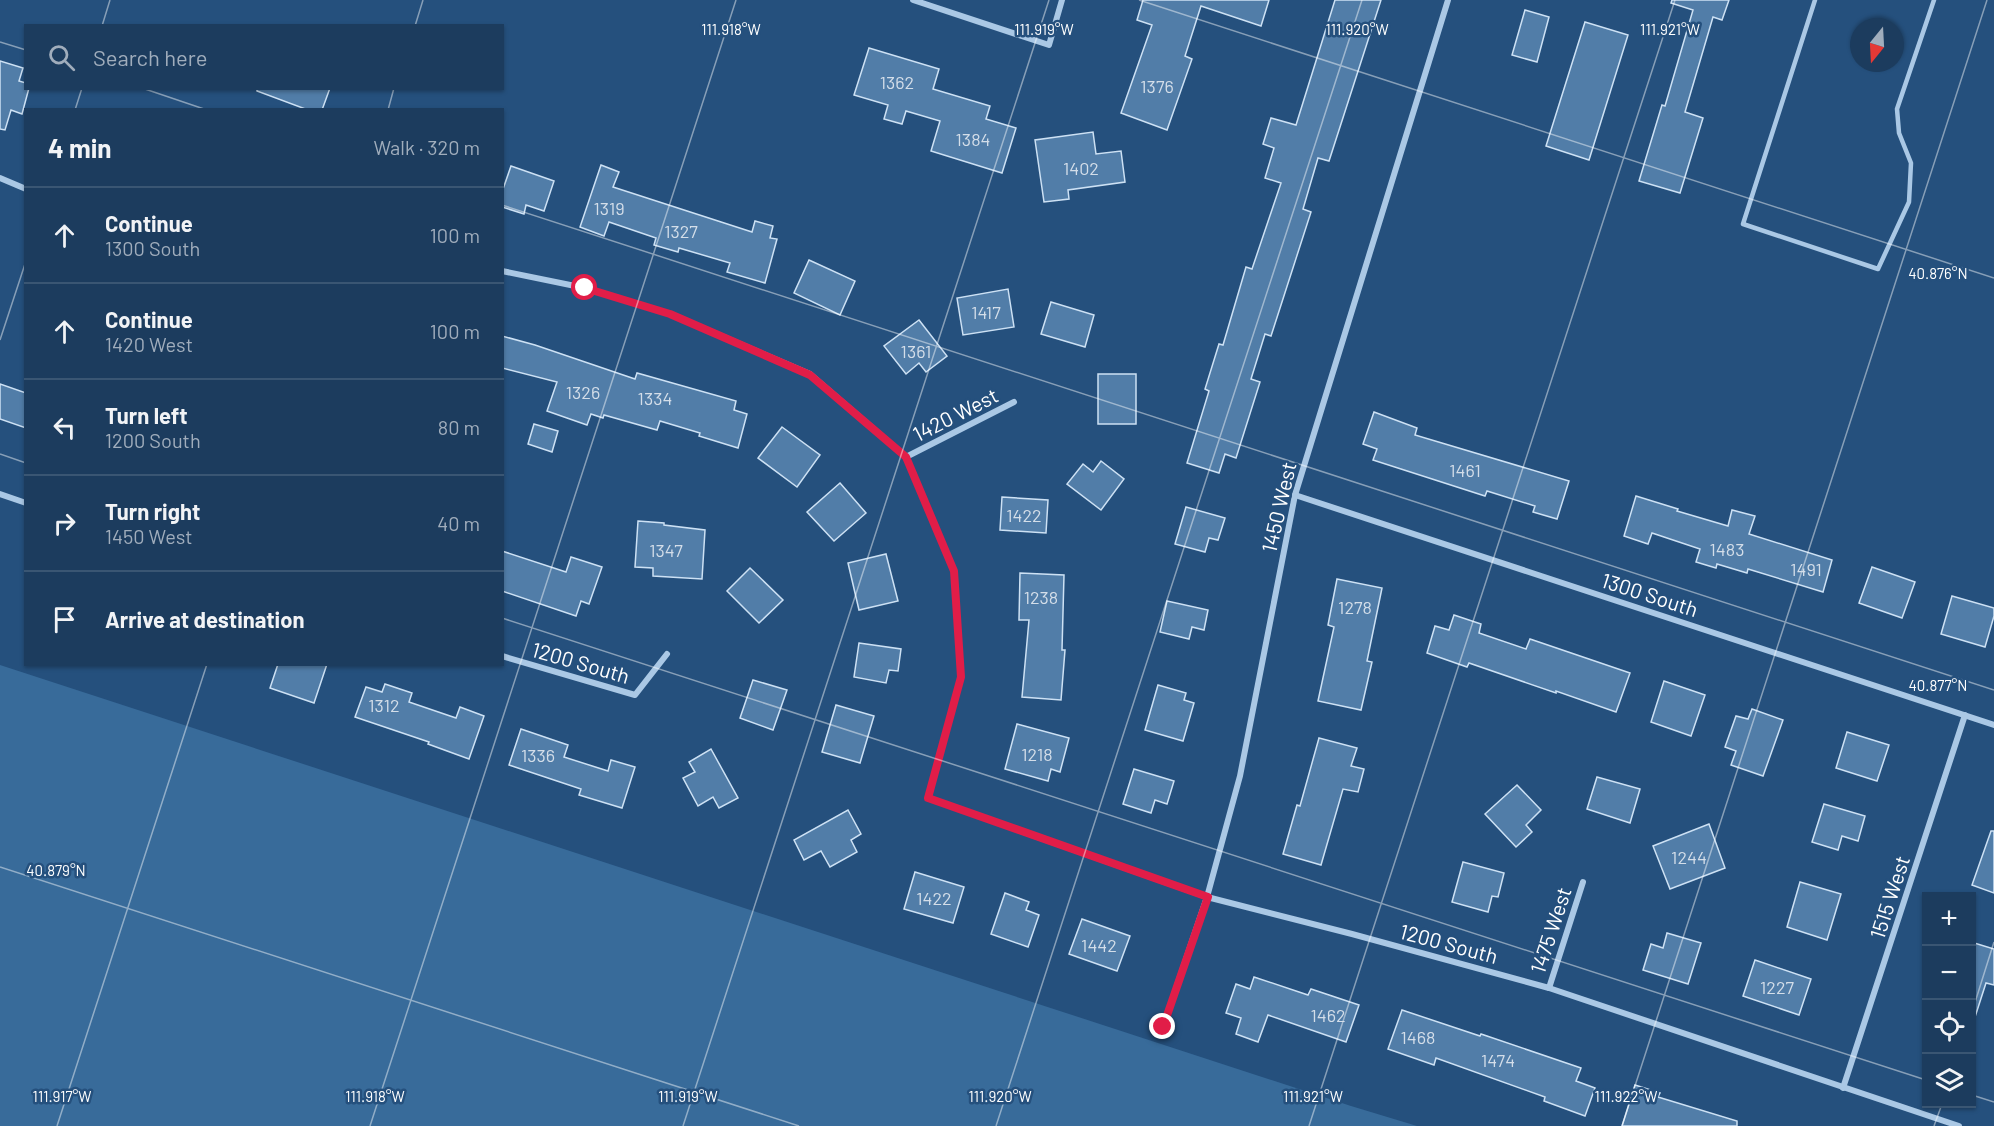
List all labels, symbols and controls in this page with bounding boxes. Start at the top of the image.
north arrow [1850,18,1904,72]
text: 111.918°W [701,20,761,38]
text: 111.919°W [1014,20,1074,38]
text: 111.920°W [1325,20,1389,38]
text: 111.921°W [1640,20,1700,38]
search box [24,24,504,90]
icon: search [45,41,78,74]
text: Search here [93,44,207,70]
house number: 1362 [880,71,914,93]
house number: 1376 [1140,75,1174,97]
house number: 1384 [956,128,990,150]
text: 4 min [48,132,112,163]
text: Walk · 320 m [373,135,480,159]
house number: 1402 [1063,157,1099,179]
house number: 1319 [593,197,625,219]
text: Continue [105,210,193,236]
icon: ahead [48,219,81,252]
house number: 1327 [664,220,698,242]
text: 100 m [430,223,480,247]
text: 1300 South [105,236,200,260]
text: 40.876°N [1908,264,1968,282]
route start [571,274,597,300]
house number: 1417 [971,301,1001,323]
text: Continue [105,306,193,332]
icon: ahead [48,315,81,348]
text: 100 m [430,319,480,343]
text: 1420 West [105,332,193,356]
house number: 1361 [901,340,931,362]
house number: 1326 [566,381,600,403]
street label: 1420 West [908,382,1002,446]
house number: 1334 [638,387,672,409]
text: Turn left [105,402,188,428]
icon: left [48,411,81,444]
text: 80 m [438,415,480,439]
text: 1200 South [105,428,201,452]
street label: 1450 West [1255,459,1301,555]
house number: 1461 [1449,459,1481,481]
text: Turn right [105,498,200,524]
house number: 1422 [1006,504,1042,526]
icon: right [48,507,81,540]
text: 40 m [437,511,480,535]
text: 1450 West [105,524,193,548]
house number: 1483 [1710,538,1744,560]
house number: 1347 [649,539,683,561]
house number: 1491 [1790,558,1822,580]
street label: 1300 South [1599,567,1701,621]
house number: 1238 [1024,586,1058,608]
house number: 1278 [1338,596,1372,618]
icon: arrive [48,603,81,636]
text: Arrive at destination [105,606,304,632]
street label: 1200 South [529,636,633,688]
text: 40.877°N [1909,676,1967,694]
house number: 1312 [368,694,400,716]
house number: 1218 [1021,743,1053,765]
house number: 1336 [521,744,555,766]
house number: 1244 [1671,846,1707,868]
street label: 1515 West [1864,852,1914,942]
text: 40.879°N [26,861,86,879]
street label: 1475 West [1524,884,1576,976]
house number: 1422 [916,887,952,909]
map controls [1922,892,1976,1108]
button: + [1922,892,1976,946]
street label: 1200 South [1397,918,1501,968]
house number: 1442 [1081,934,1117,956]
button: − [1922,946,1976,1000]
house number: 1227 [1760,976,1795,998]
button: locate [1922,1000,1976,1054]
house number: 1462 [1310,1004,1346,1026]
route end [1149,1013,1175,1039]
house number: 1468 [1401,1026,1435,1048]
house number: 1474 [1481,1049,1515,1071]
button: layers [1922,1054,1976,1108]
text: 111.917°W [33,1087,91,1105]
text: 111.918°W [345,1087,405,1105]
text: 111.919°W [658,1087,718,1105]
text: 111.920°W [968,1087,1032,1105]
text: 111.921°W [1283,1087,1343,1105]
text: 111.922°W [1595,1087,1657,1105]

